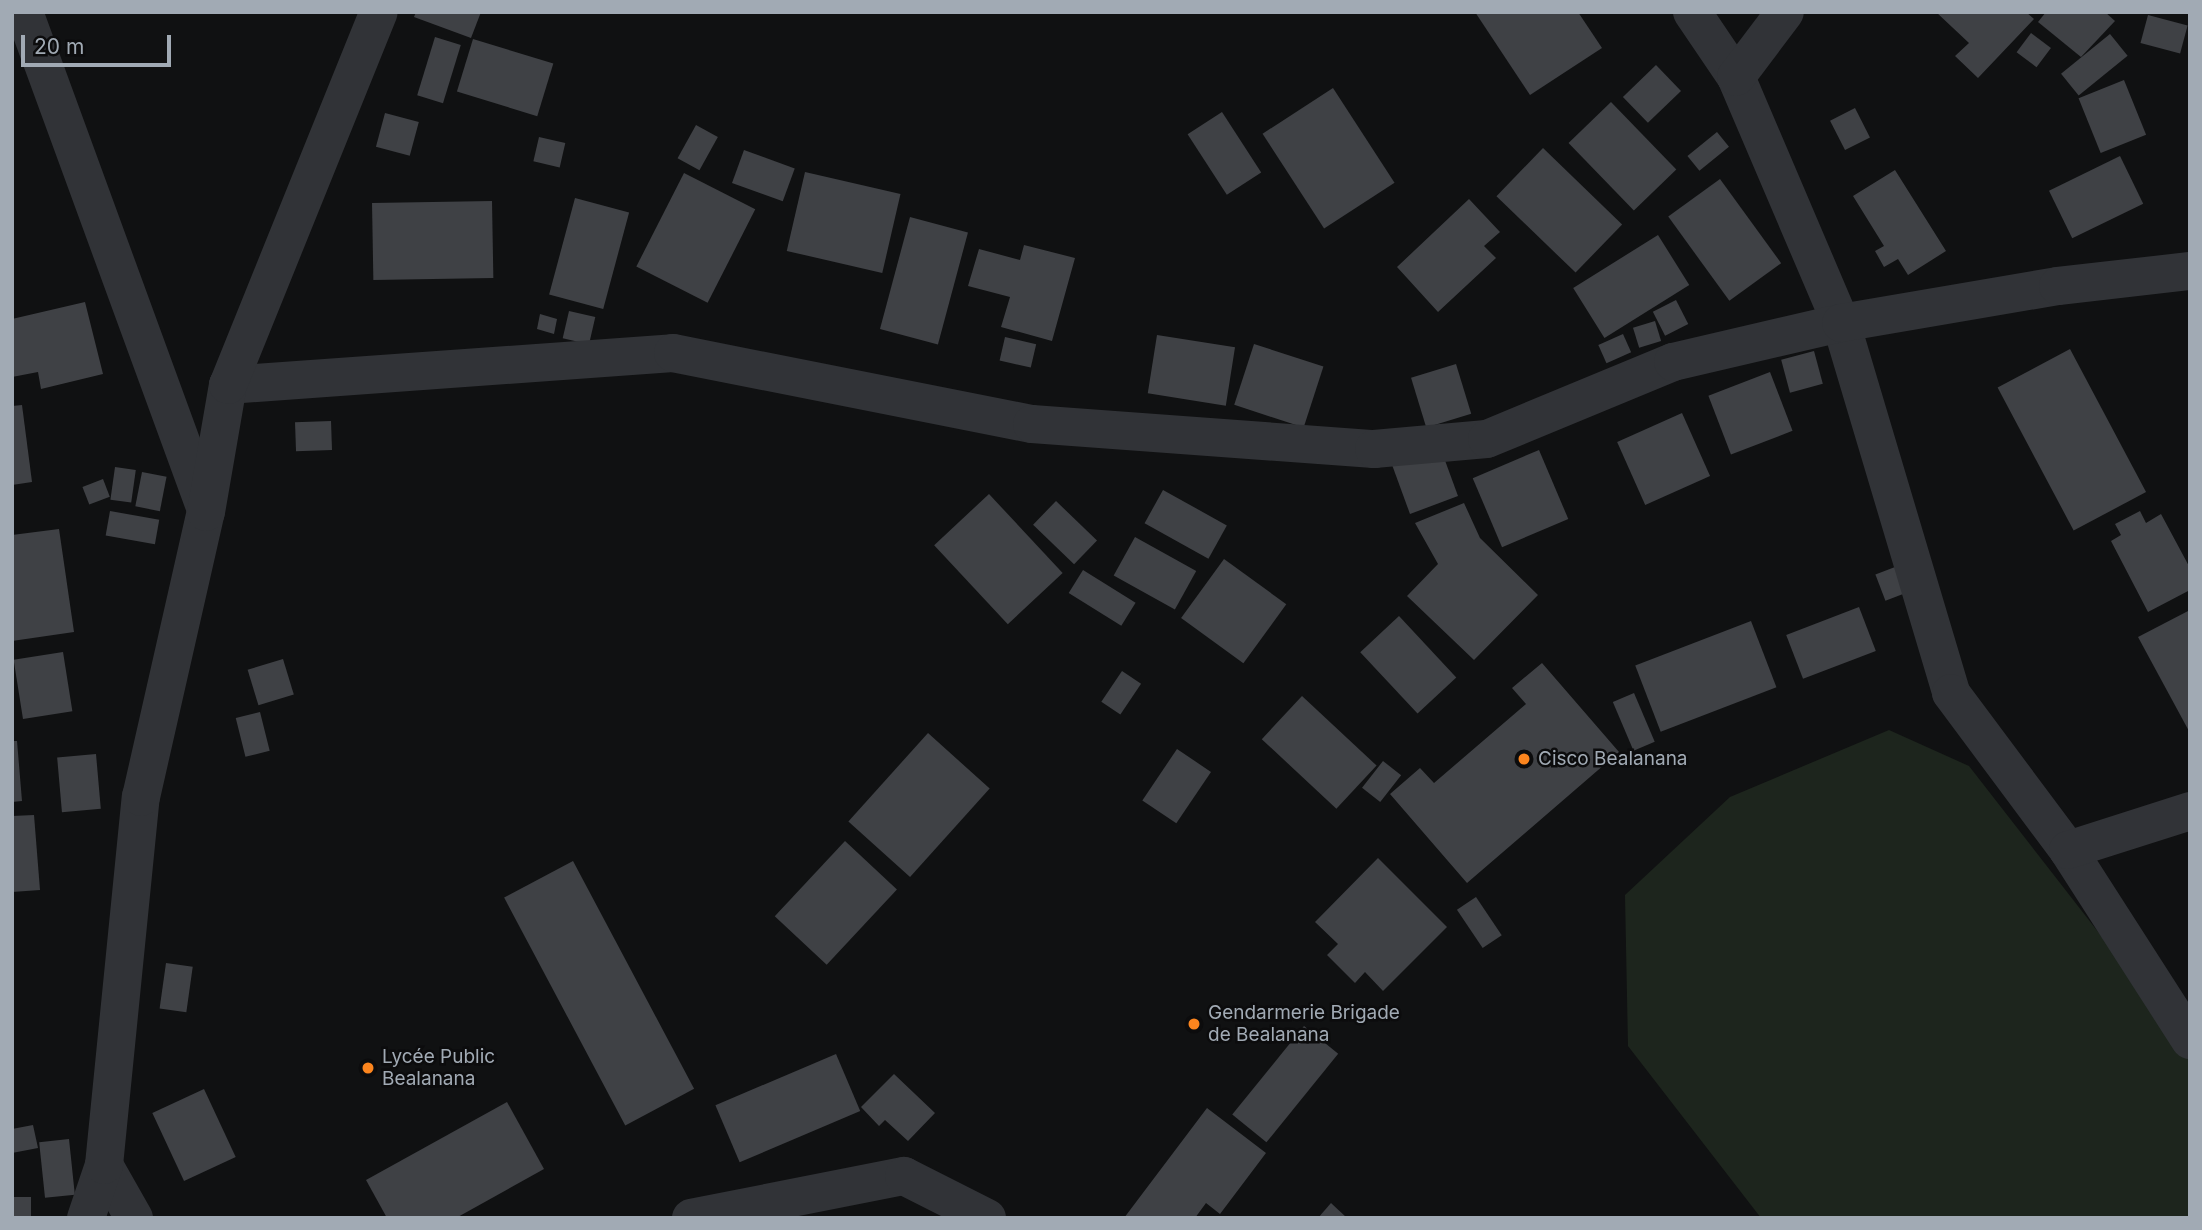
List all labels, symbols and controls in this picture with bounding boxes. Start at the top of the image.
scale bar [24,21,175,65]
text: 20 m [34,34,84,59]
place label: Cisco Bealanana [1538,748,1688,770]
marker: Cisco Bealanana [1516,751,1532,767]
place label: Gendarmerie Brigade de Bealanana [1208,1002,1400,1046]
marker: Gendarmerie Brigade de Bealanana [1186,1016,1202,1032]
place label: Lycée Public Bealanana [382,1046,495,1090]
marker: Lycée Public Bealanana [360,1060,376,1076]

